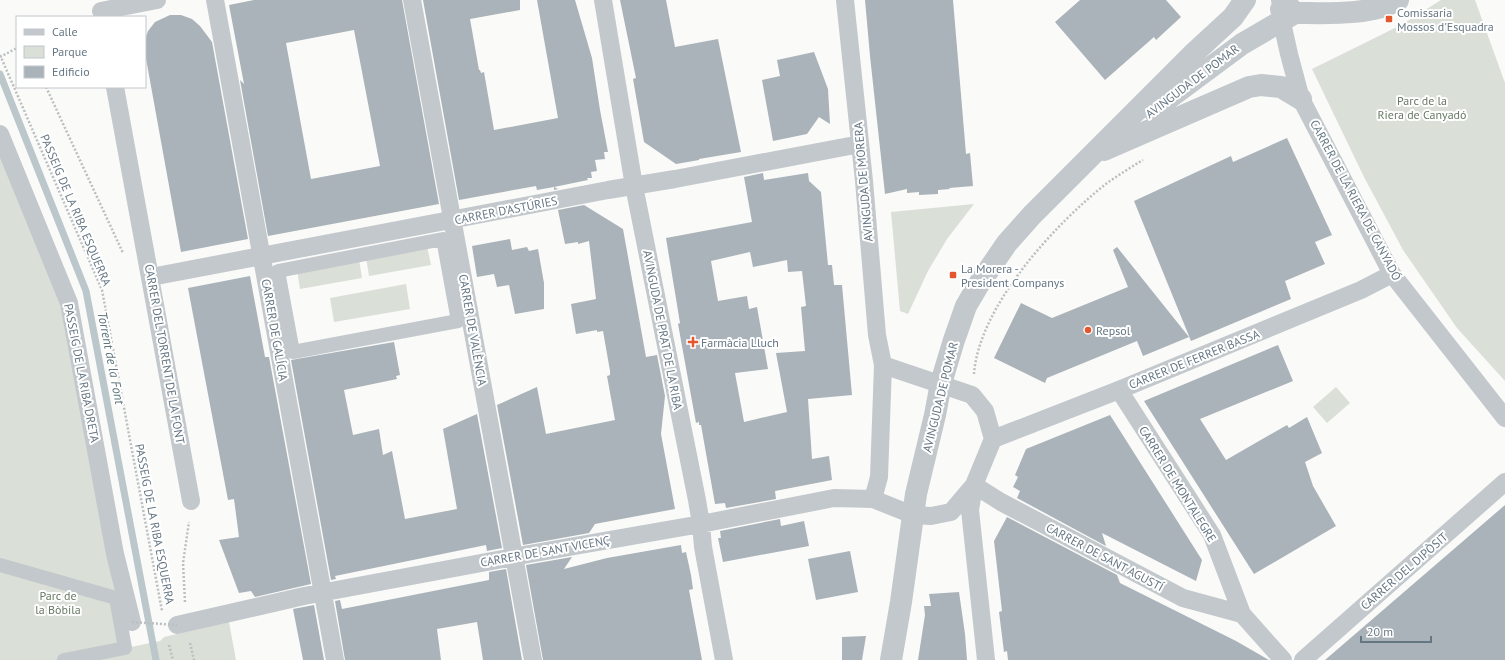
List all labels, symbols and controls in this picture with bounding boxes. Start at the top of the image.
place label: Comissaria Mossos d'Esquadra [1397,5,1494,34]
marker: Comissaria Mossos d'Esquadra [1384,14,1394,24]
legend [16,16,146,88]
text: Calle [52,24,78,39]
street label: AVINGUDA DE POMAR [1142,41,1242,121]
text: Parque [52,44,87,59]
text: Edificio [52,64,90,79]
park label: Parc de la Riera de Canyadó [1377,93,1467,122]
street label: CARRER DE LA RIERA DE CANYADÓ [1307,117,1405,283]
street label: AVINGUDA DE MORERA [850,122,876,242]
street label: PASSEIG DE LA RIBA ESQUERRA [37,132,115,288]
street label: CARRER D'ASTÚRIES [453,193,559,227]
street label: AVINGUDA DE PRAT DE LA RIBA [640,249,686,411]
place label: La Morera - President Companys [961,261,1064,290]
street label: CARRER DEL TORRENT DE LA FONT [142,263,188,446]
marker: La Morera - President Companys [948,270,958,280]
street label: CARRER DE VALÈNCIA [456,273,490,387]
street label: CARRER DE GALÍCIA [259,278,291,382]
street label: PASSEIG DE LA RIBA DRETA [61,302,103,444]
water label: Torrent de la Font [94,310,128,407]
place label: Repsol [1096,323,1131,338]
marker: Repsol [1083,325,1093,335]
street label: CARRER DE FERRER BASSA [1126,326,1262,392]
place label: Farmàcia Lluch [701,335,779,350]
marker: Farmàcia Lluch [688,337,698,347]
street label: AVINGUDA DE POMAR [919,340,961,454]
street label: CARRER DE MONTALEGRE [1136,423,1220,545]
street label: PASSEIG DE LA RIBA ESQUERRA [132,442,178,606]
street label: CARRER DE SANT AGUSTÍ [1044,520,1167,595]
street label: CARRER DEL DIPÒSIT [1357,529,1451,613]
street label: CARRER DE SANT VICENÇ [479,532,611,570]
park label: Parc de la Bòbila [35,588,81,617]
scale bar [1361,618,1431,644]
text: 20 m [1367,624,1393,639]

